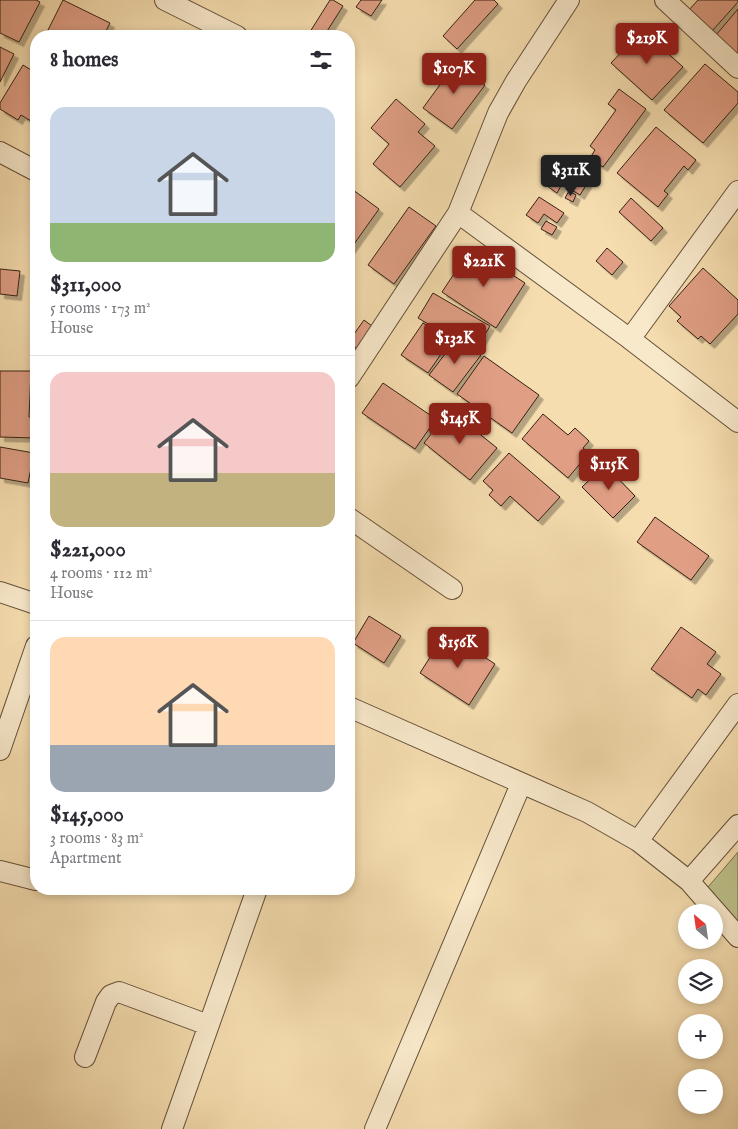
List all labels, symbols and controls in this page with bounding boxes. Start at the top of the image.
pin: $219K [612,22,682,65]
text: $219K [627,29,667,49]
icon: filters [307,46,335,74]
text: 8 homes [50,47,118,74]
pin: $107K [419,52,489,95]
text: $107K [433,59,475,79]
icon: home [148,139,238,229]
pin: $311K [536,154,606,197]
text: $311K [552,161,590,181]
pin: $221K [449,246,519,288]
text: $221K [463,252,505,272]
text: $311,000 [50,272,122,299]
text: 5 rooms · 173 m² [50,299,151,319]
text: House [50,319,93,339]
pin: $132K [420,322,490,365]
text: $132K [435,329,475,349]
pin: $145K [425,402,495,445]
icon: home [148,405,238,495]
text: $145K [440,409,480,429]
pin: $115K [574,448,644,491]
text: $115K [590,455,628,475]
text: $221,000 [50,537,126,564]
text: 4 rooms · 112 m² [50,564,153,584]
text: House [50,584,93,604]
pin: $156K [423,626,493,669]
text: $156K [439,633,477,653]
icon: home [148,670,238,760]
text: $145,000 [50,802,124,829]
text: 3 rooms · 83 m² [50,829,144,849]
text: Apartment [50,849,121,869]
north arrow [678,904,722,949]
map controls [678,904,723,1114]
button: layers [678,959,723,1004]
button: + [678,1014,723,1059]
button: − [678,1069,723,1114]

